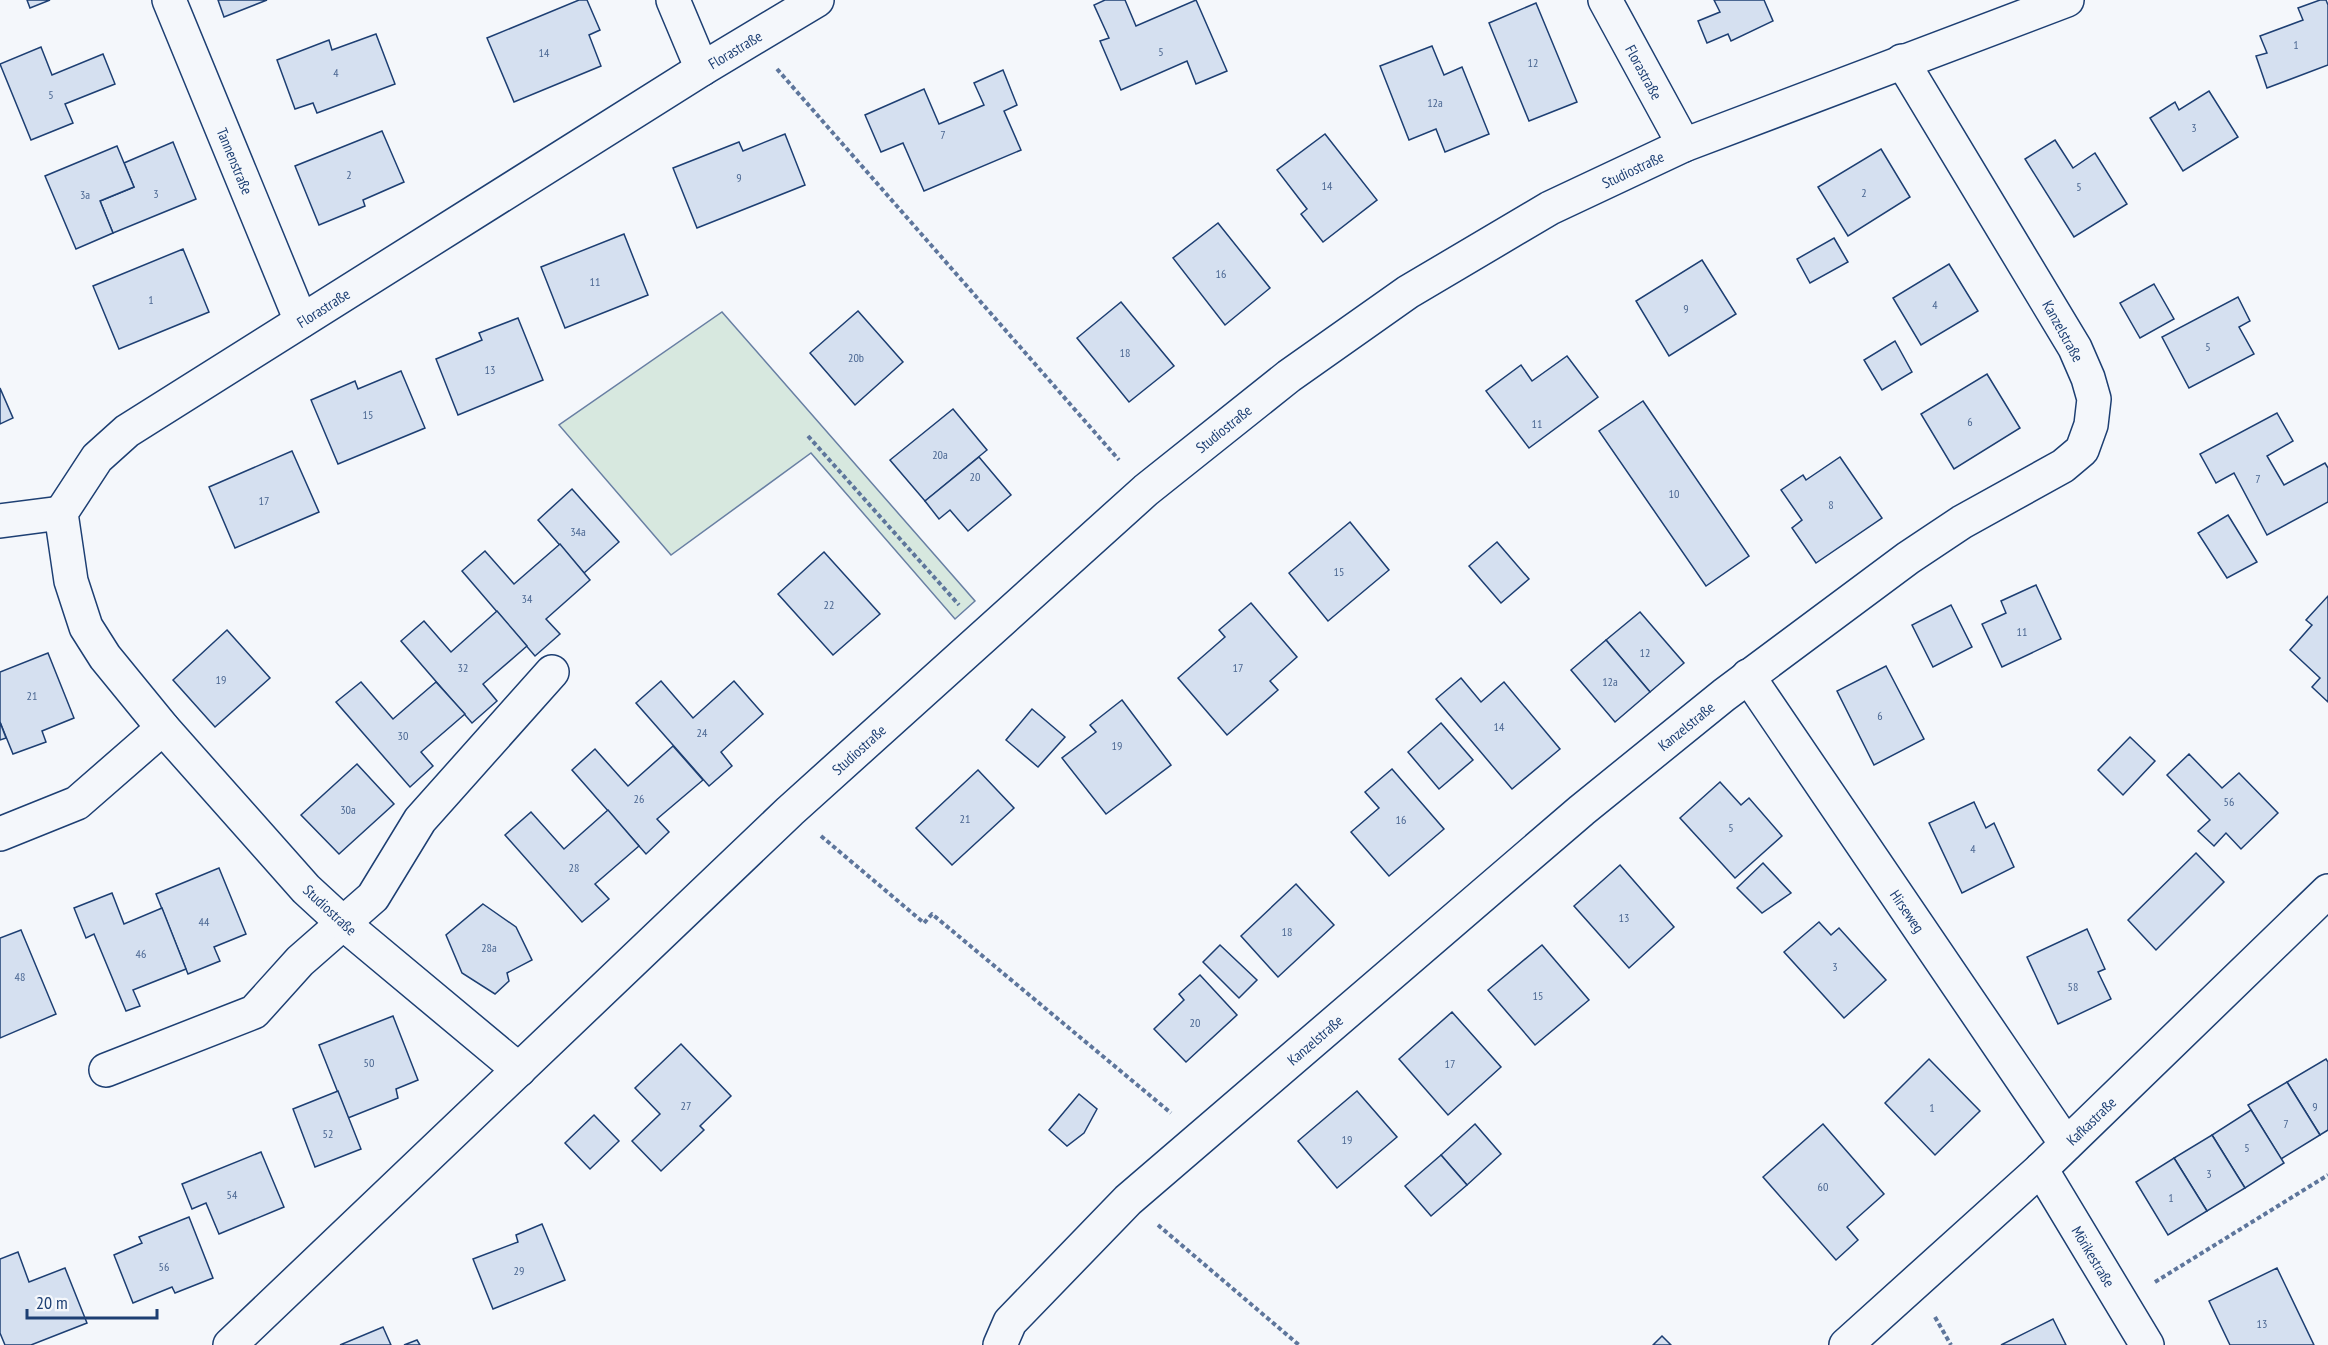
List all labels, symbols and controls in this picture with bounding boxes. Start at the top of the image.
street label: Florastraße [705,26,765,73]
house number: 1 [2293,37,2299,52]
street label: Florastraße [1622,41,1667,103]
house number: 5 [1158,44,1164,59]
house number: 14 [539,45,550,60]
house number: 12 [1528,55,1538,70]
house number: 4 [333,65,339,80]
house number: 5 [48,87,54,102]
house number: 12a [1427,95,1443,110]
house number: 3 [2191,120,2197,135]
street label: Tannenstraße [213,125,257,197]
house number: 7 [940,127,946,142]
street label: Studiostraße [1599,146,1667,192]
house number: 2 [346,167,352,182]
house number: 9 [736,170,742,185]
house number: 14 [1322,178,1333,193]
house number: 5 [2076,179,2082,194]
house number: 2 [1861,185,1867,200]
house number: 3 [153,186,159,201]
house number: 3a [80,187,90,202]
house number: 16 [1216,266,1226,281]
house number: 11 [590,274,600,289]
street label: Florastraße [293,284,353,331]
house number: 1 [148,292,154,307]
house number: 4 [1932,297,1938,312]
street label: Kanzelstraße [2038,297,2088,365]
house number: 9 [1683,301,1689,316]
house number: 5 [2205,339,2211,354]
house number: 18 [1120,345,1130,360]
house number: 20b [848,350,864,365]
house number: 13 [485,362,495,377]
street label: Studiostraße [1191,400,1255,456]
house number: 15 [363,407,373,422]
house number: 6 [1967,414,1973,429]
house number: 11 [1532,416,1542,431]
house number: 20a [932,447,948,462]
house number: 20 [970,469,980,484]
house number: 7 [2255,471,2261,486]
house number: 10 [1669,486,1679,501]
house number: 17 [259,493,269,508]
house number: 8 [1828,497,1834,512]
house number: 34a [570,524,586,539]
house number: 15 [1334,564,1344,579]
house number: 34 [522,591,533,606]
house number: 22 [824,597,834,612]
house number: 11 [2017,624,2027,639]
house number: 12 [1640,645,1650,660]
house number: 32 [458,660,468,675]
house number: 17 [1233,660,1243,675]
house number: 19 [216,672,226,687]
house number: 12a [1602,674,1618,689]
house number: 21 [27,688,37,703]
street label: Kanzelstraße [1654,697,1718,755]
house number: 6 [1877,708,1883,723]
house number: 14 [1494,719,1505,734]
street label: Studiostraße [828,720,889,778]
house number: 24 [697,725,708,740]
house number: 30 [398,728,408,743]
house number: 19 [1112,738,1122,753]
house number: 26 [634,791,644,806]
house number: 56 [2224,794,2234,809]
house number: 30a [340,802,356,817]
house number: 21 [960,811,970,826]
house number: 16 [1396,812,1406,827]
house number: 5 [1728,820,1734,835]
house number: 4 [1970,841,1976,856]
house number: 28 [569,860,579,875]
street label: Studiostraße [299,881,361,939]
street label: Hirseweg [1886,886,1929,936]
house number: 13 [1619,910,1629,925]
house number: 44 [199,914,210,929]
house number: 18 [1282,924,1292,939]
house number: 28a [481,940,497,955]
house number: 46 [136,946,146,961]
house number: 3 [1832,959,1838,974]
house number: 48 [15,969,25,984]
house number: 58 [2068,979,2078,994]
house number: 15 [1533,988,1543,1003]
street label: Kanzelstraße [1283,1010,1347,1069]
house number: 20 [1190,1015,1200,1030]
house number: 50 [364,1055,374,1070]
house number: 17 [1445,1056,1455,1071]
street label: Kafkastraße [2062,1092,2120,1149]
house number: 27 [681,1098,691,1113]
house number: 9 [2312,1099,2318,1114]
house number: 1 [1929,1100,1935,1115]
house number: 7 [2283,1116,2289,1131]
house number: 52 [323,1126,333,1141]
house number: 19 [1342,1132,1352,1147]
house number: 5 [2244,1140,2250,1155]
house number: 3 [2206,1166,2212,1181]
house number: 60 [1818,1179,1828,1194]
house number: 54 [227,1187,238,1202]
house number: 1 [2168,1190,2174,1205]
street label: Mörikestraße [2068,1222,2119,1290]
house number: 56 [159,1259,169,1274]
house number: 29 [514,1263,524,1278]
scale bar [27,1282,158,1320]
text: 20 m [36,1291,68,1314]
house number: 13 [2257,1316,2267,1331]

